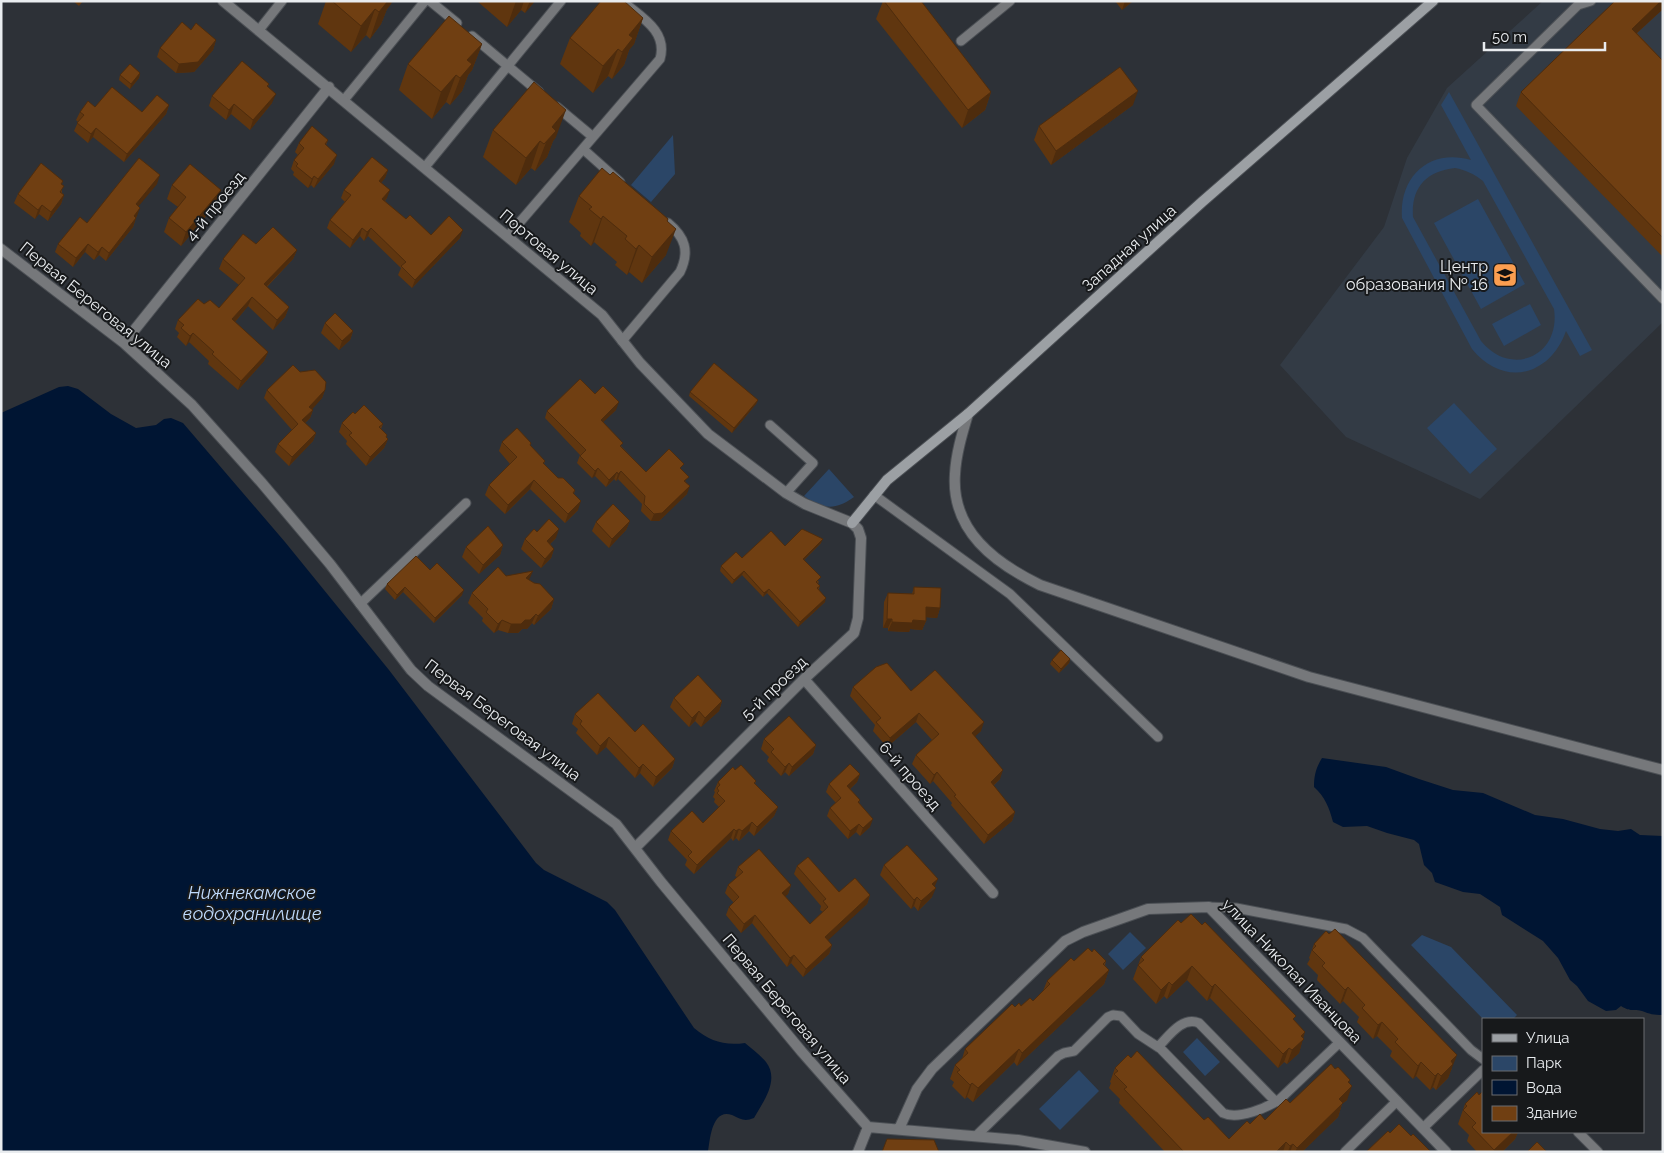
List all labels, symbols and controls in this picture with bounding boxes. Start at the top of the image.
scale bar [1484,20,1605,52]
text: 50 m [1492,28,1527,46]
street label: 4-й проезд [181,168,249,244]
street label: Западная улица [1078,201,1180,295]
street label: Портовая улица [496,205,602,299]
street label: Первая Береговая улица [16,238,176,372]
place label: Центр образования № 16 [1346,257,1488,294]
school or university icon: Центр образования № 16 [1492,262,1518,288]
street label: 5-й проезд [737,652,811,724]
street label: Первая Береговая улица [421,655,585,785]
street label: 6-й проезд [875,738,945,814]
water label: Нижнекамское водохранилище [182,882,322,924]
street label: улица Николая Иванцова [1218,895,1366,1047]
street label: Первая Береговая улица [719,930,855,1088]
legend [1482,1018,1644,1133]
text: Улица [1526,1029,1570,1047]
text: Парк [1526,1054,1562,1072]
text: Вода [1526,1079,1562,1097]
text: Здание [1526,1104,1578,1122]

